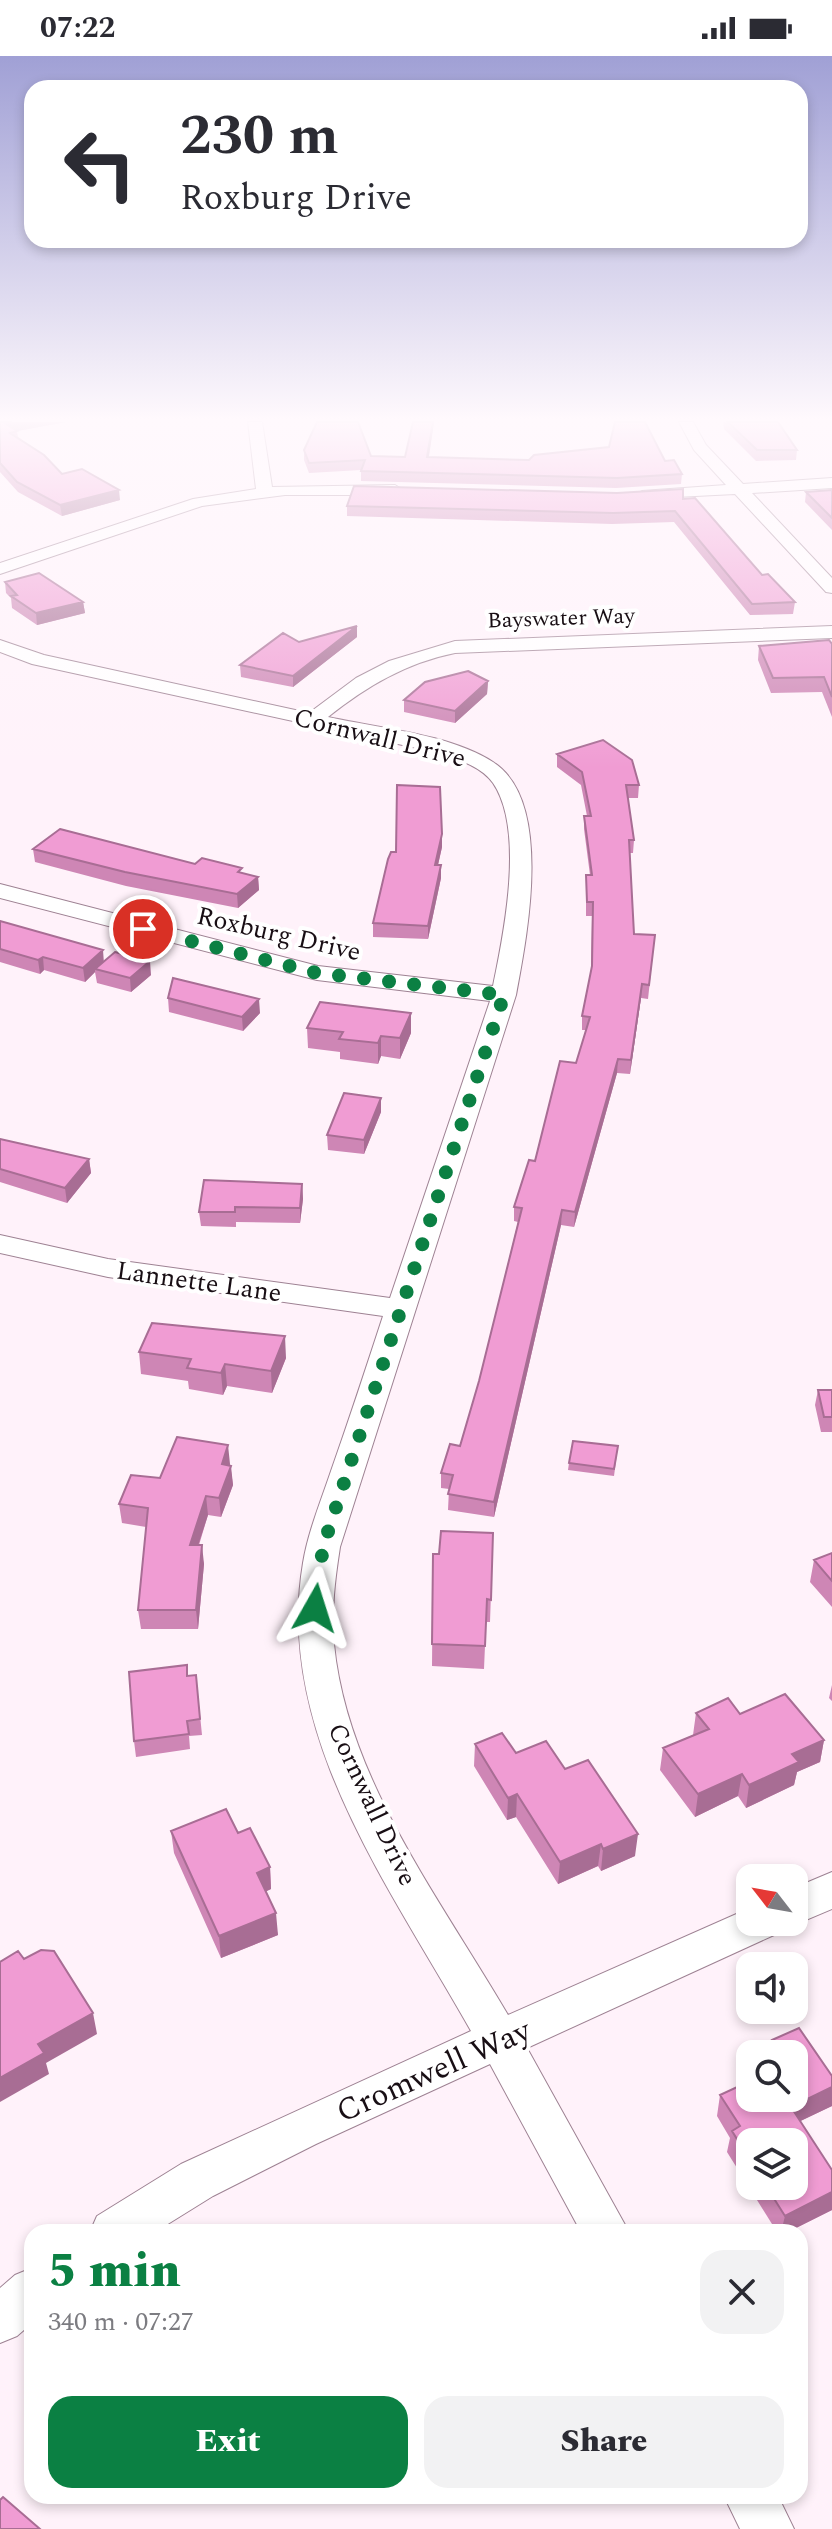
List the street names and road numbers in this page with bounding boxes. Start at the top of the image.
street label: Bayswater Way [487,599,637,638]
street label: Cornwall Drive [290,697,470,779]
street label: Roxburg Drive [193,896,365,972]
street label: Lannette Lane [114,1251,284,1313]
street label: Cornwall Drive [317,1716,427,1893]
street label: Cromwell Way [328,2006,540,2136]

